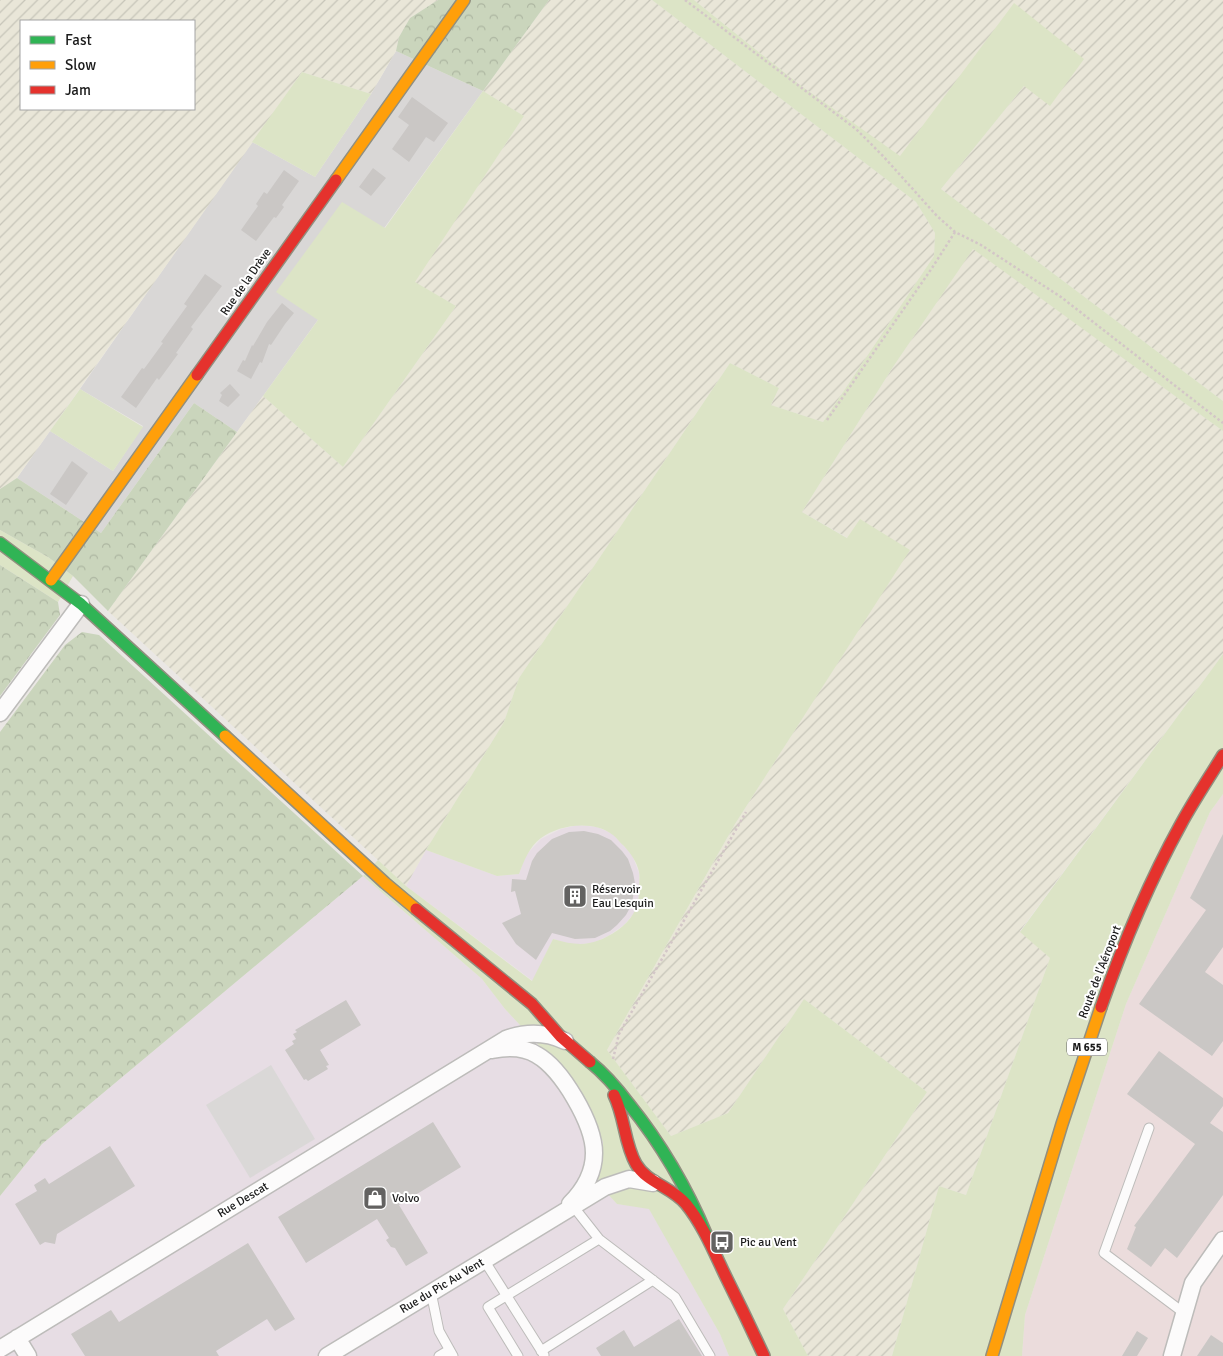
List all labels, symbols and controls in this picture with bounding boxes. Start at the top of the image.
legend [20,20,195,110]
text: Fast [65,31,92,49]
text: Slow [65,56,96,74]
text: Jam [65,81,91,99]
street label: Rue de la Drève [217,246,275,318]
place label: Réservoir Eau Lesquin [592,882,654,911]
building icon: Réservoir Eau Lesquin [562,883,588,909]
street label: Route de l'Aéroport [1075,923,1125,1021]
road number: M 655 [1067,1038,1107,1056]
street label: Rue Descat [215,1179,271,1221]
shop icon: Volvo [362,1185,388,1211]
place label: Volvo [392,1191,419,1206]
bus stop icon: Pic au Vent [709,1229,735,1255]
place label: Pic au Vent [740,1235,797,1250]
street label: Rue du Pic Au Vent [397,1255,487,1317]

